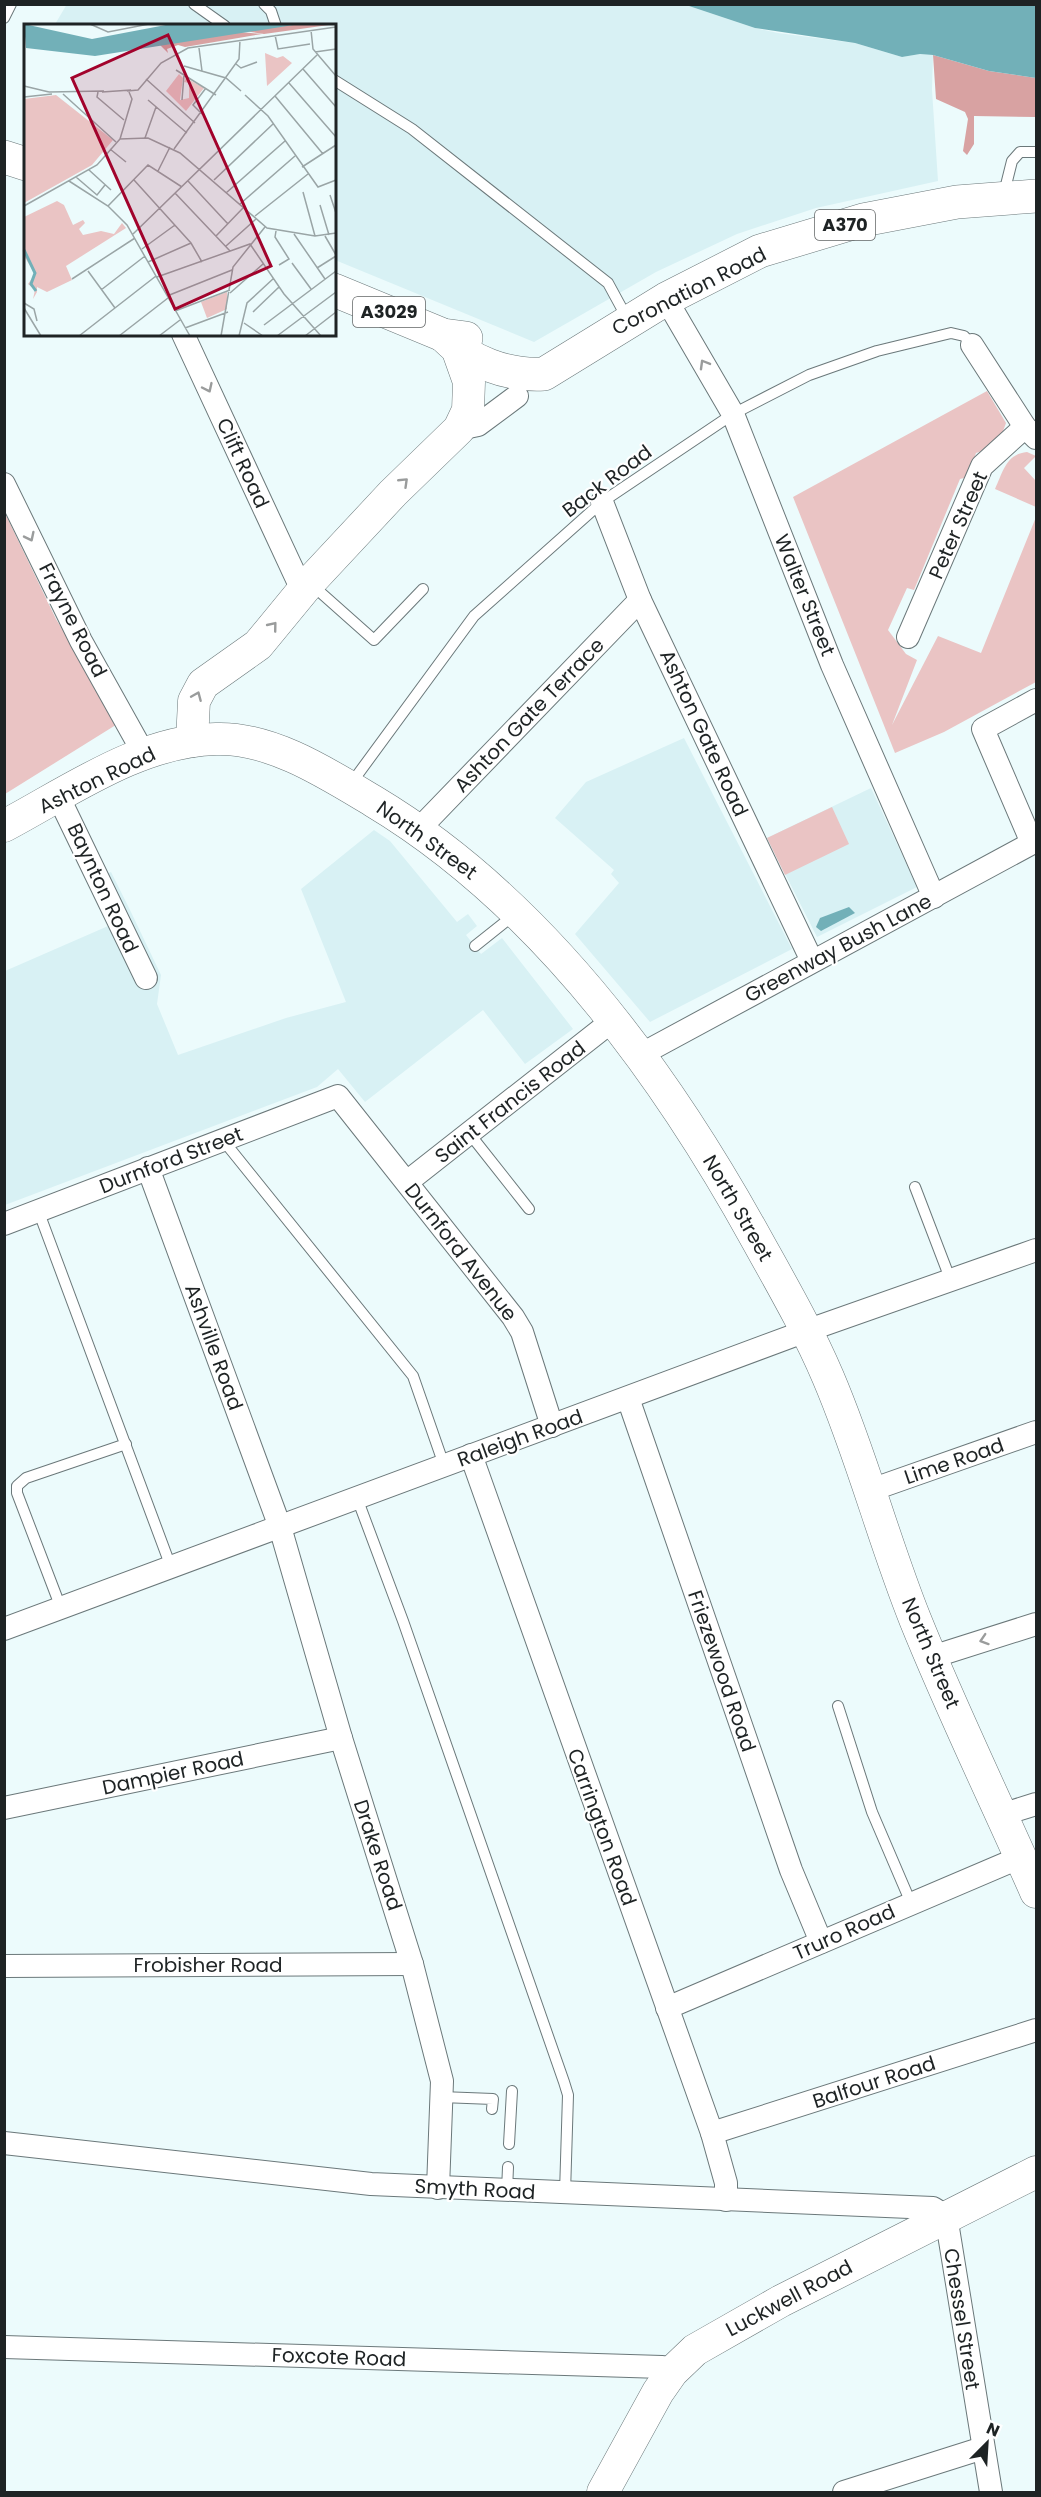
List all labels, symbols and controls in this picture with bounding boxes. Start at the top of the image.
inset map [24,24,336,336]
road number: A370 [815,210,875,240]
street label: Coronation Road [607,240,771,342]
road number: A3029 [353,297,425,327]
one-way arrow [699,360,711,370]
one-way arrow [200,381,212,392]
street label: Clift Road [210,413,276,513]
street label: Back Road [556,438,658,524]
street label: Peter Street [922,467,994,583]
one-way arrow [398,478,408,489]
one-way arrow [23,530,35,541]
street label: Walter Street [768,530,842,660]
street label: Frayne Road [32,558,114,682]
one-way arrow [266,622,277,633]
street label: Ashton Gate Terrace [448,631,610,799]
street label: Ashton Gate Road [653,645,755,821]
one-way arrow [190,691,202,702]
street label: Ashton Road [34,740,160,820]
street label: North Street [371,794,483,886]
street label: Baynton Road [61,819,145,957]
street label: Greenway Bush Lane [740,887,936,1009]
street label: Saint Francis Road [429,1034,591,1170]
street label: Durnford Street [95,1120,247,1200]
street label: North Street [696,1150,780,1266]
street label: Durnford Avenue [398,1177,524,1327]
street label: Ashville Road [178,1280,250,1414]
street label: Raleigh Road [453,1402,587,1474]
street label: Lime Road [900,1431,1008,1491]
street label: Friezewood Road [681,1586,763,1756]
street label: North Street [895,1593,967,1713]
one-way arrow [979,1633,990,1645]
street label: Dampier Road [100,1744,246,1802]
street label: Carrington Road [561,1745,643,1909]
street label: Drake Road [347,1796,409,1914]
street label: Truro Road [789,1897,899,1967]
street label: Frobisher Road [133,1951,283,1979]
street label: Balfour Road [809,2049,939,2115]
street label: Smyth Road [414,2172,536,2206]
street label: Chessel Street [937,2246,987,2392]
street label: Luckwell Road [721,2253,857,2343]
street label: Foxcote Road [271,2341,407,2373]
north arrow [957,2413,1017,2473]
text: N [983,2417,1003,2443]

